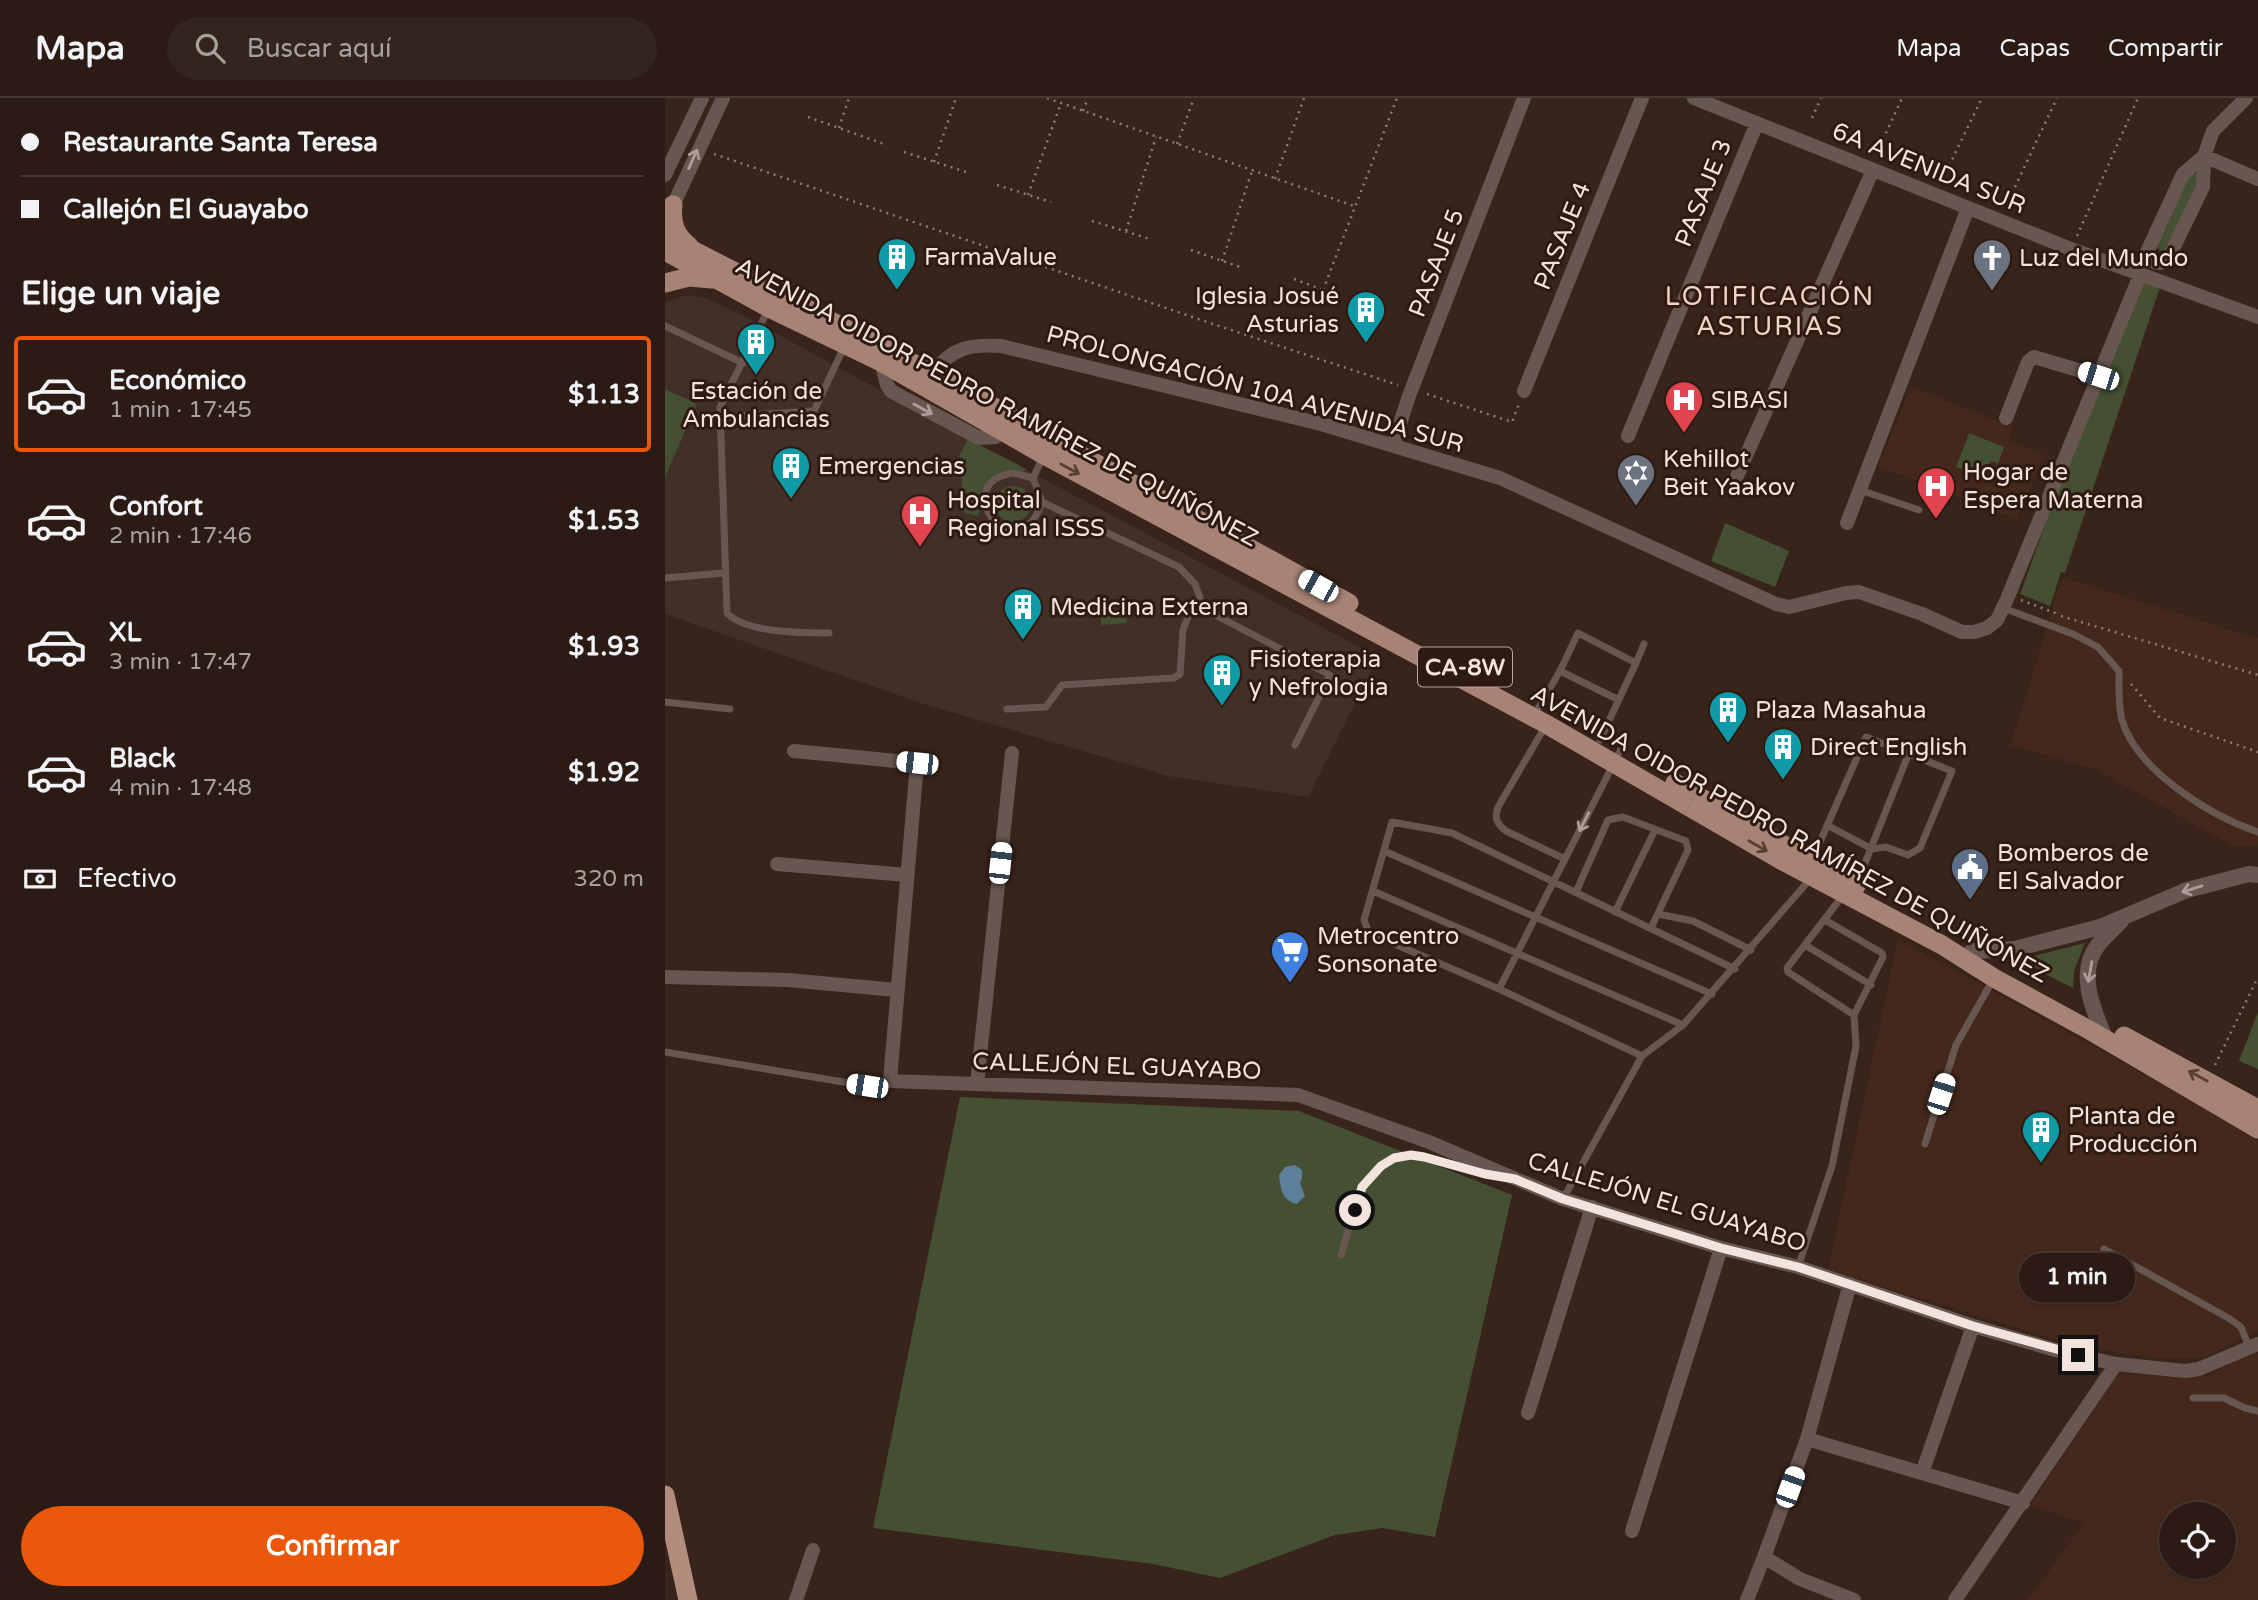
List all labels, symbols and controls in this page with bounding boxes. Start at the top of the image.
search box [167,17,657,80]
text: Mapa [35,29,125,68]
icon: search [191,29,229,67]
text: Buscar aquí [247,33,391,64]
text: Mapa [1896,34,1962,63]
text: Capas [2000,34,2070,63]
text: Compartir [2108,34,2223,63]
street label: 6A AVENIDA SUR [1828,116,2030,220]
text: Restaurante Santa Teresa [63,127,378,158]
street label: PASAJE 3 [1669,135,1738,251]
one-way arrow [687,149,700,171]
street label: PASAJE 4 [1528,178,1597,294]
text: Callejón El Guayabo [63,194,309,225]
street label: PASAJE 5 [1403,205,1470,321]
building icon: FarmaValue [876,236,918,291]
church icon: Luz del Mundo [1971,237,2013,292]
place label: FarmaValue [924,243,1057,272]
place label: Luz del Mundo [2019,244,2188,273]
street label: AVENIDA OIDOR PEDRO RAMÍREZ DE QUIÑÓNEZ [730,251,1264,553]
text: Elige un viaje [21,275,220,313]
district label: LOTIFICACIÓN ASTURIAS [1665,280,1875,342]
place label: Iglesia Josué Asturias [1195,282,1339,339]
building icon: Iglesia Josué Asturias [1345,289,1387,344]
street label: PROLONGACIÓN 10A AVENIDA SUR [1043,319,1467,459]
building icon: Estación de Ambulancias [735,321,777,376]
car [2075,360,2122,392]
icon: car [25,363,88,426]
text: Económico [109,365,246,396]
place label: Estación de Ambulancias [682,377,830,434]
text: $1.13 [568,379,640,410]
hospital icon: SIBASI [1663,379,1705,434]
place label: SIBASI [1711,386,1789,415]
text: 1 min · 17:45 [109,396,252,424]
one-way arrow [913,402,933,416]
building icon: Emergencias [770,445,812,500]
place label: Kehillot Beit Yaakov [1663,445,1795,502]
place label: Emergencias [818,452,965,481]
synagogue icon: Kehillot Beit Yaakov [1615,452,1657,507]
place label: Hogar de Espera Materna [1963,458,2144,515]
one-way arrow [1060,462,1080,476]
hospital icon: Hogar de Espera Materna [1915,465,1957,520]
place label: Hospital Regional ISSS [947,486,1105,543]
icon: car [25,489,88,552]
text: Confort [109,491,203,522]
hospital icon: Hospital Regional ISSS [899,493,941,548]
text: $1.53 [568,505,640,536]
text: 2 min · 17:46 [109,522,252,550]
car [1295,567,1342,605]
building icon: Medicina Externa [1002,586,1044,641]
place label: Medicina Externa [1050,593,1249,622]
icon: car [25,615,88,678]
text: XL [109,617,141,648]
text: $1.93 [568,631,640,662]
place label: Fisioterapia y Nefrologia [1249,645,1388,702]
text: 3 min · 17:47 [109,648,252,676]
road number: CA-8W [1418,648,1512,687]
building icon: Fisioterapia y Nefrologia [1201,652,1243,707]
street label: AVENIDA OIDOR PEDRO RAMÍREZ DE QUIÑÓNEZ [1526,678,2054,990]
building icon: Plaza Masahua [1707,689,1749,744]
place label: Plaza Masahua [1755,696,1926,725]
building icon: Direct English [1762,726,1804,781]
place label: Direct English [1810,733,1967,762]
icon: car [25,741,88,804]
text: Black [109,743,176,774]
car [896,750,939,776]
text: $1.92 [568,757,640,788]
text: 4 min · 17:48 [109,774,252,802]
one-way arrow [1576,811,1590,832]
one-way arrow [1747,839,1767,853]
place label: Bomberos de El Salvador [1997,839,2149,896]
car [988,841,1013,885]
public building icon: Bomberos de El Salvador [1949,846,1991,901]
icon: cash [21,860,59,898]
text: Efectivo [77,863,177,894]
text: 320 m [574,865,644,893]
one-way arrow [2181,883,2203,896]
place label: Metrocentro Sonsonate [1317,922,1459,979]
supermarket icon: Metrocentro Sonsonate [1269,929,1311,984]
one-way arrow [2083,960,2096,983]
street label: CALLEJÓN EL GUAYABO [972,1046,1262,1086]
one-way arrow [2188,1069,2209,1082]
car [1925,1071,1958,1117]
car [845,1072,890,1100]
place label: Planta de Producción [2068,1102,2198,1159]
building icon: Planta de Producción [2020,1109,2062,1164]
street label: CALLEJÓN EL GUAYABO [1524,1145,1810,1259]
route start [1339,1194,1371,1226]
callout: 1 min [2020,1254,2136,1302]
text: 1 min [2046,1263,2108,1291]
route end [2062,1339,2094,1371]
car [1773,1464,1808,1510]
map controls [2159,1502,2236,1579]
button: locate [2159,1502,2236,1579]
button: Confirmar [21,1506,644,1586]

